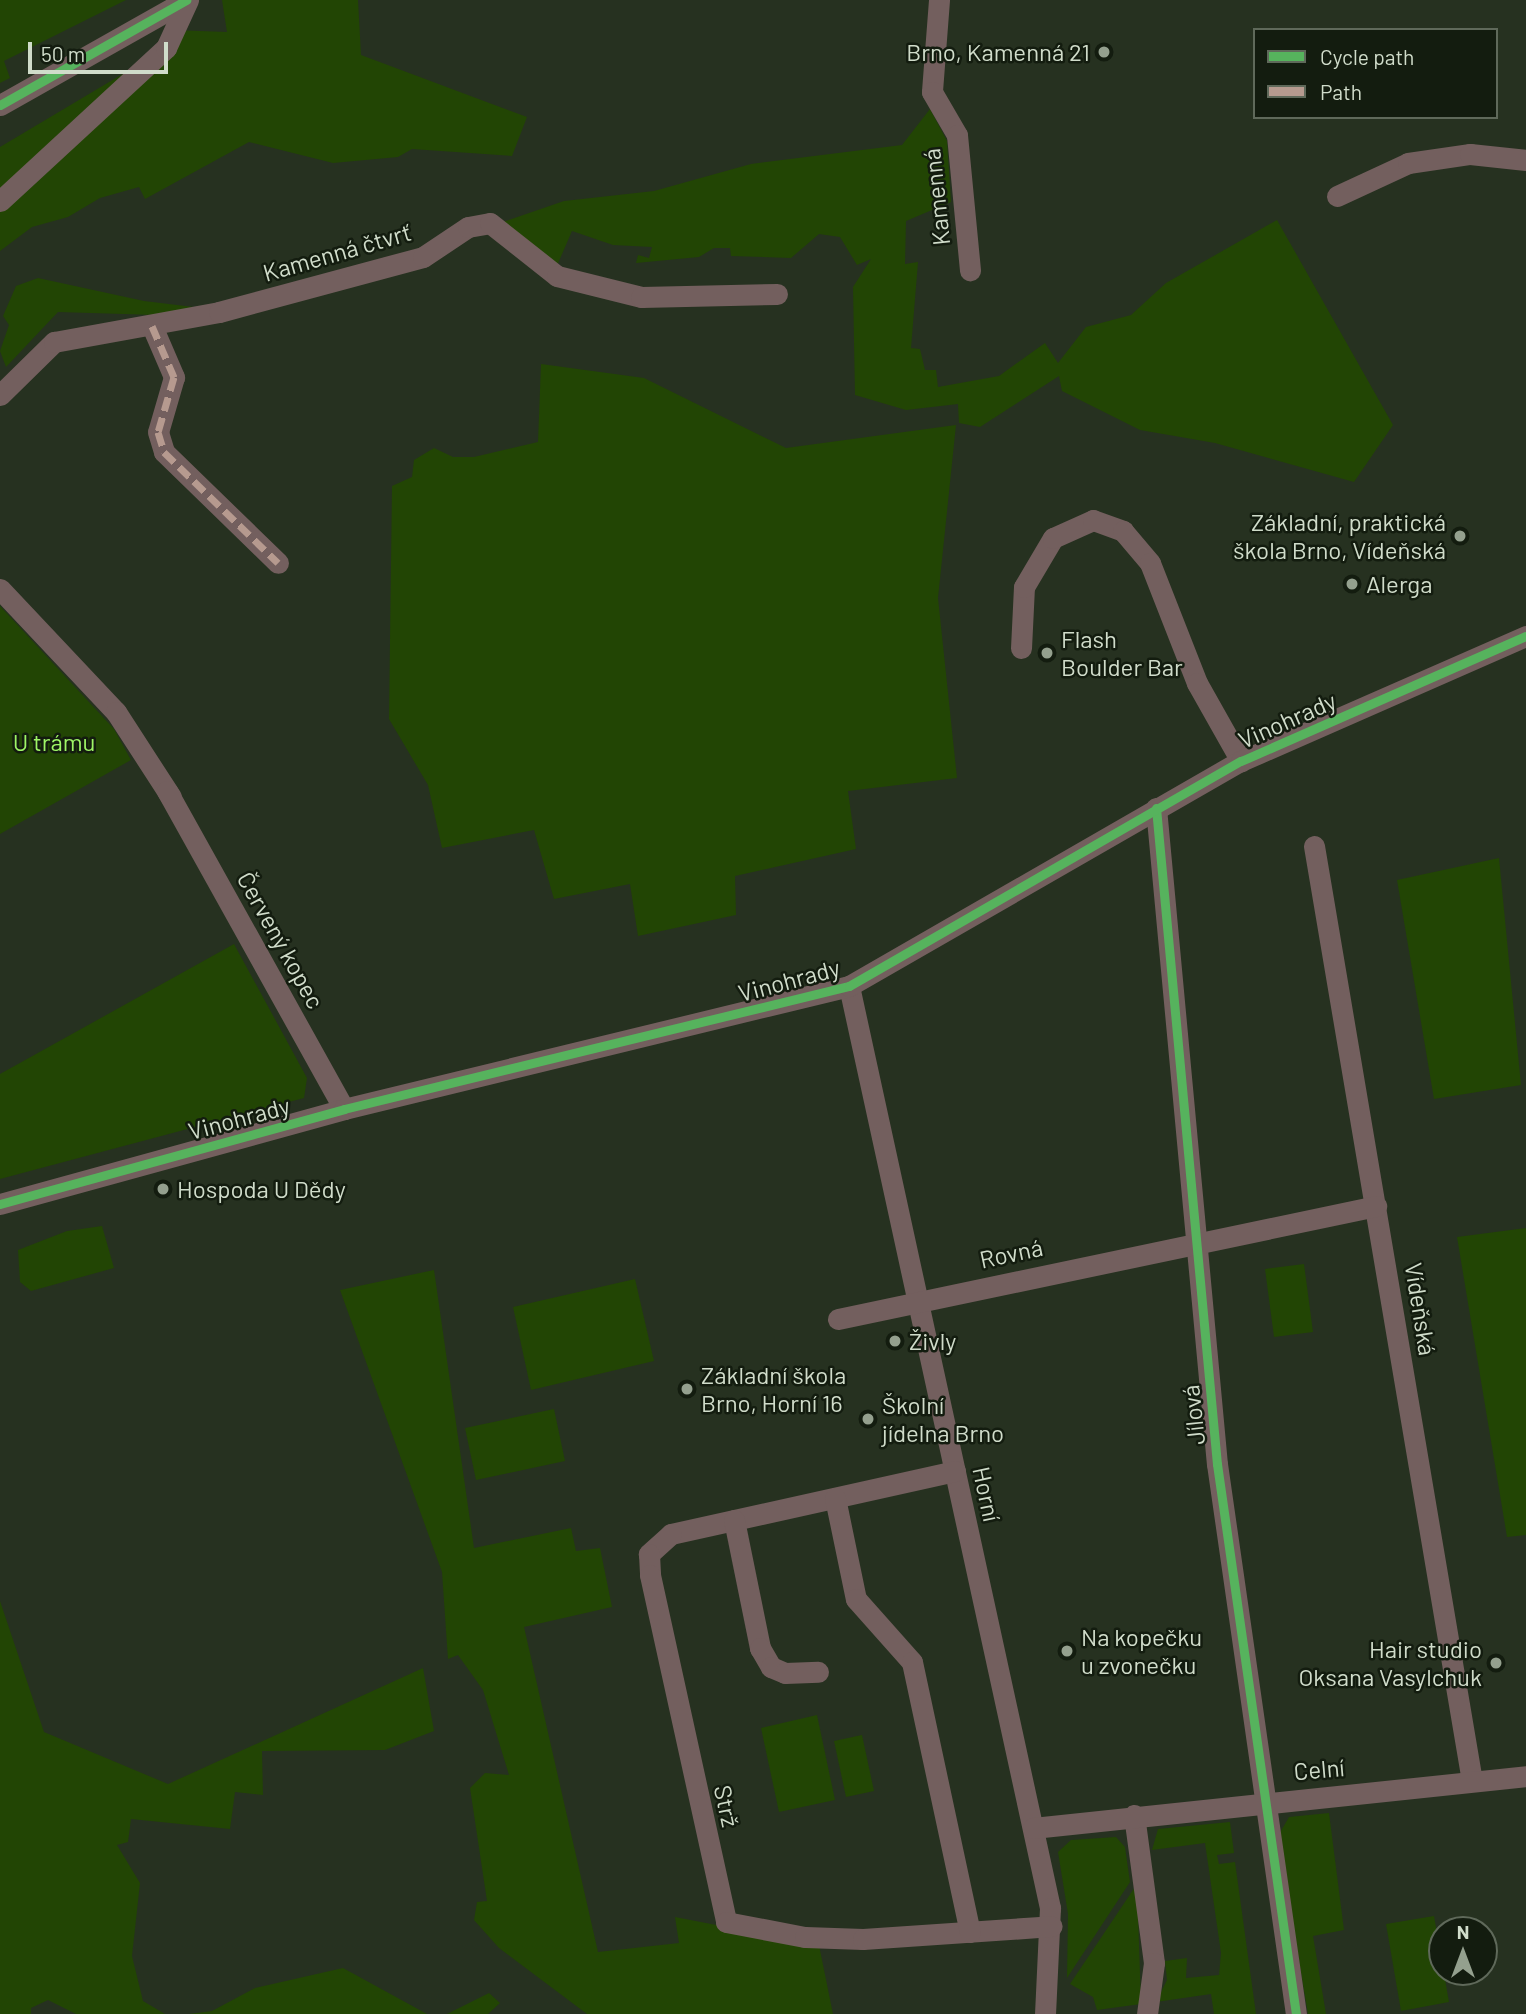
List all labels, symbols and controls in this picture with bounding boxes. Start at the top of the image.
scale bar [32,28,172,72]
legend [1253,28,1498,119]
place label: Brno, Kamenná 21 [906,38,1090,66]
text: 50 m [41,41,85,66]
marker: Brno, Kamenná 21 [1096,44,1112,60]
text: Cycle path [1320,44,1414,69]
text: Path [1320,79,1362,104]
street label: Kamenná [917,147,955,247]
street label: Kamenná čtvrť [260,217,414,287]
place label: Základní, praktická škola Brno, Vídeňská [1233,508,1446,564]
marker: Základní, praktická škola Brno, Vídeňská [1452,528,1468,544]
place label: Alerga [1366,570,1432,598]
marker: Alerga [1344,576,1360,592]
place label: Flash Boulder Bar [1061,625,1183,681]
marker: Flash Boulder Bar [1039,645,1055,661]
street label: Vinohrady [1234,686,1340,754]
park label: U trámu [13,728,95,756]
street label: Červený kopec [232,866,330,1014]
street label: Vinohrady [735,953,843,1007]
street label: Vinohrady [185,1091,293,1145]
place label: Hospoda U Dědy [177,1175,346,1203]
marker: Hospoda U Dědy [155,1181,171,1197]
street label: Rovná [977,1232,1045,1274]
street label: Vídeňská [1399,1260,1443,1358]
place label: Živly [909,1327,956,1355]
marker: Živly [887,1333,903,1349]
place label: Základní škola Brno, Horní 16 [701,1361,846,1417]
marker: Základní škola Brno, Horní 16 [679,1381,695,1397]
street label: Jílová [1176,1383,1210,1447]
place label: Školní jídelna Brno [882,1391,1004,1447]
marker: Školní jídelna Brno [860,1411,876,1427]
street label: Horní [967,1464,1007,1524]
place label: Na kopečku u zvonečku [1081,1623,1202,1679]
place label: Hair studio Oksana Vasylchuk [1298,1635,1482,1691]
marker: Na kopečku u zvonečku [1059,1643,1075,1659]
marker: Hair studio Oksana Vasylchuk [1488,1655,1504,1671]
street label: Celní [1292,1752,1346,1786]
street label: Strž [709,1782,745,1830]
north arrow [1428,1916,1498,1986]
text: N [1457,1920,1469,1943]

